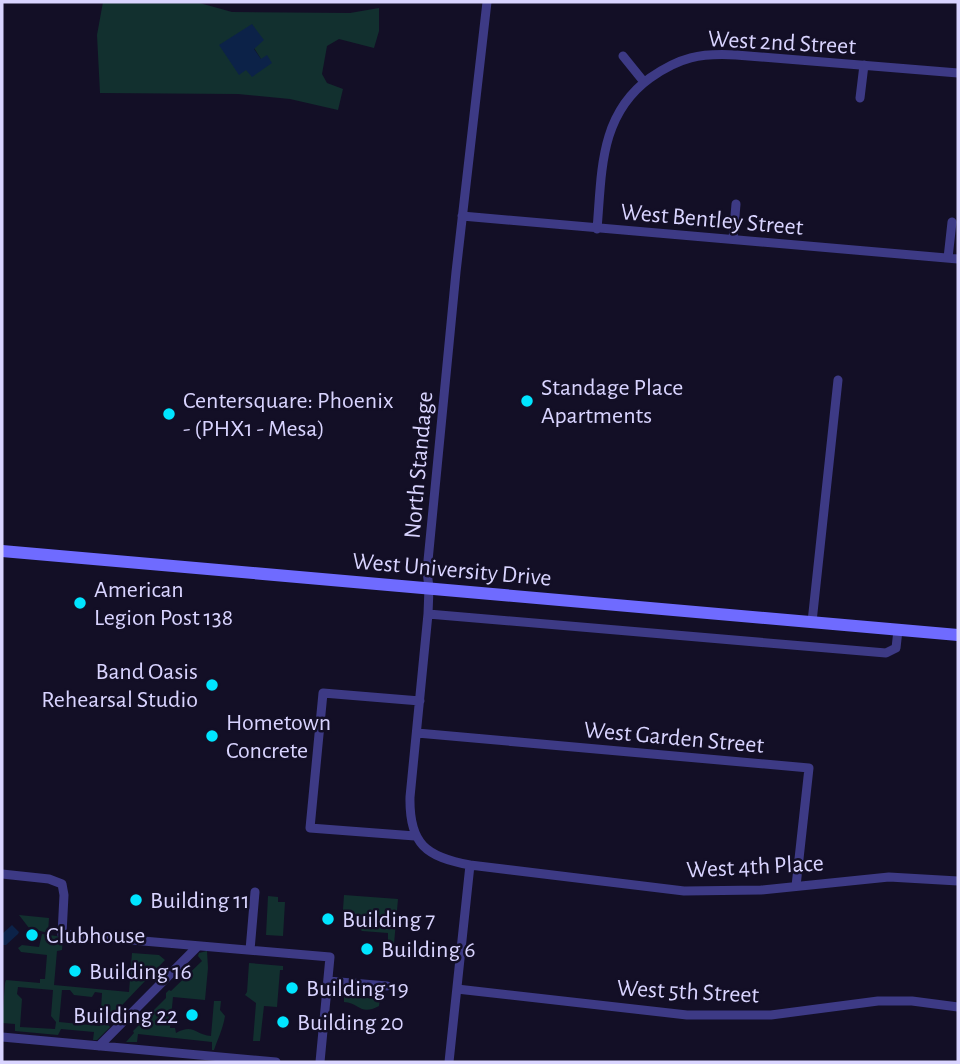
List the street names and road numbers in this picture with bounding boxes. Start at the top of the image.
street label: West 2nd Street [707,27,857,59]
street label: West Bentley Street [620,200,805,240]
street label: North Standage [401,390,437,540]
street label: West University Drive [351,549,552,591]
street label: West Garden Street [583,718,765,758]
street label: West 4th Place [686,851,824,883]
street label: West 5th Street [616,976,760,1008]

